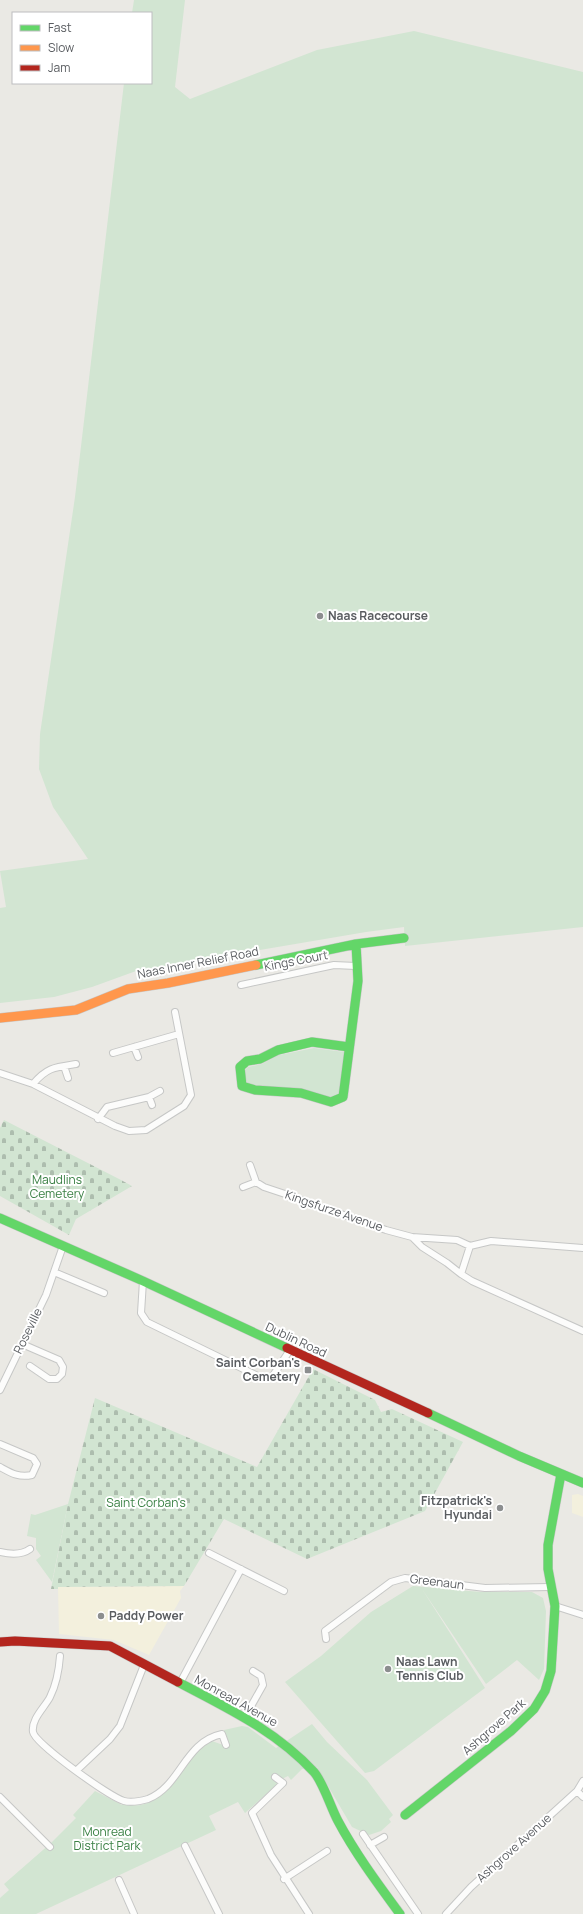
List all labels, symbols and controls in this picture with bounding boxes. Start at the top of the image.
legend [12,12,152,84]
text: Fast [48,19,72,36]
text: Slow [48,39,74,56]
text: Jam [48,59,70,76]
place label: Naas Racecourse [328,607,428,624]
marker: Naas Racecourse [315,611,325,621]
street label: Naas Inner Relief Road [136,942,260,983]
street label: Kings Court [262,946,330,975]
park label: Maudlins Cemetery [30,1171,85,1202]
street label: Kingsfurze Avenue [283,1186,385,1235]
street label: Roseville [9,1305,46,1357]
street label: Dublin Road [263,1318,330,1361]
place label: Saint Corban's Cemetery [216,1354,300,1385]
marker: Saint Corban's Cemetery [303,1365,313,1375]
place label: Fitzpatrick's Hyundai [421,1492,492,1523]
park label: Saint Corban's [106,1494,186,1511]
marker: Fitzpatrick's Hyundai [495,1503,505,1513]
street label: Greenaun [409,1570,465,1593]
place label: Paddy Power [109,1607,184,1624]
marker: Paddy Power [96,1611,106,1621]
place label: Naas Lawn Tennis Club [396,1653,464,1684]
marker: Naas Lawn Tennis Club [383,1664,393,1674]
street label: Monread Avenue [192,1671,281,1730]
street label: Ashgrove Park [459,1694,530,1759]
street label: Ashgrove Avenue [472,1809,555,1886]
park label: Monread District Park [74,1823,141,1854]

